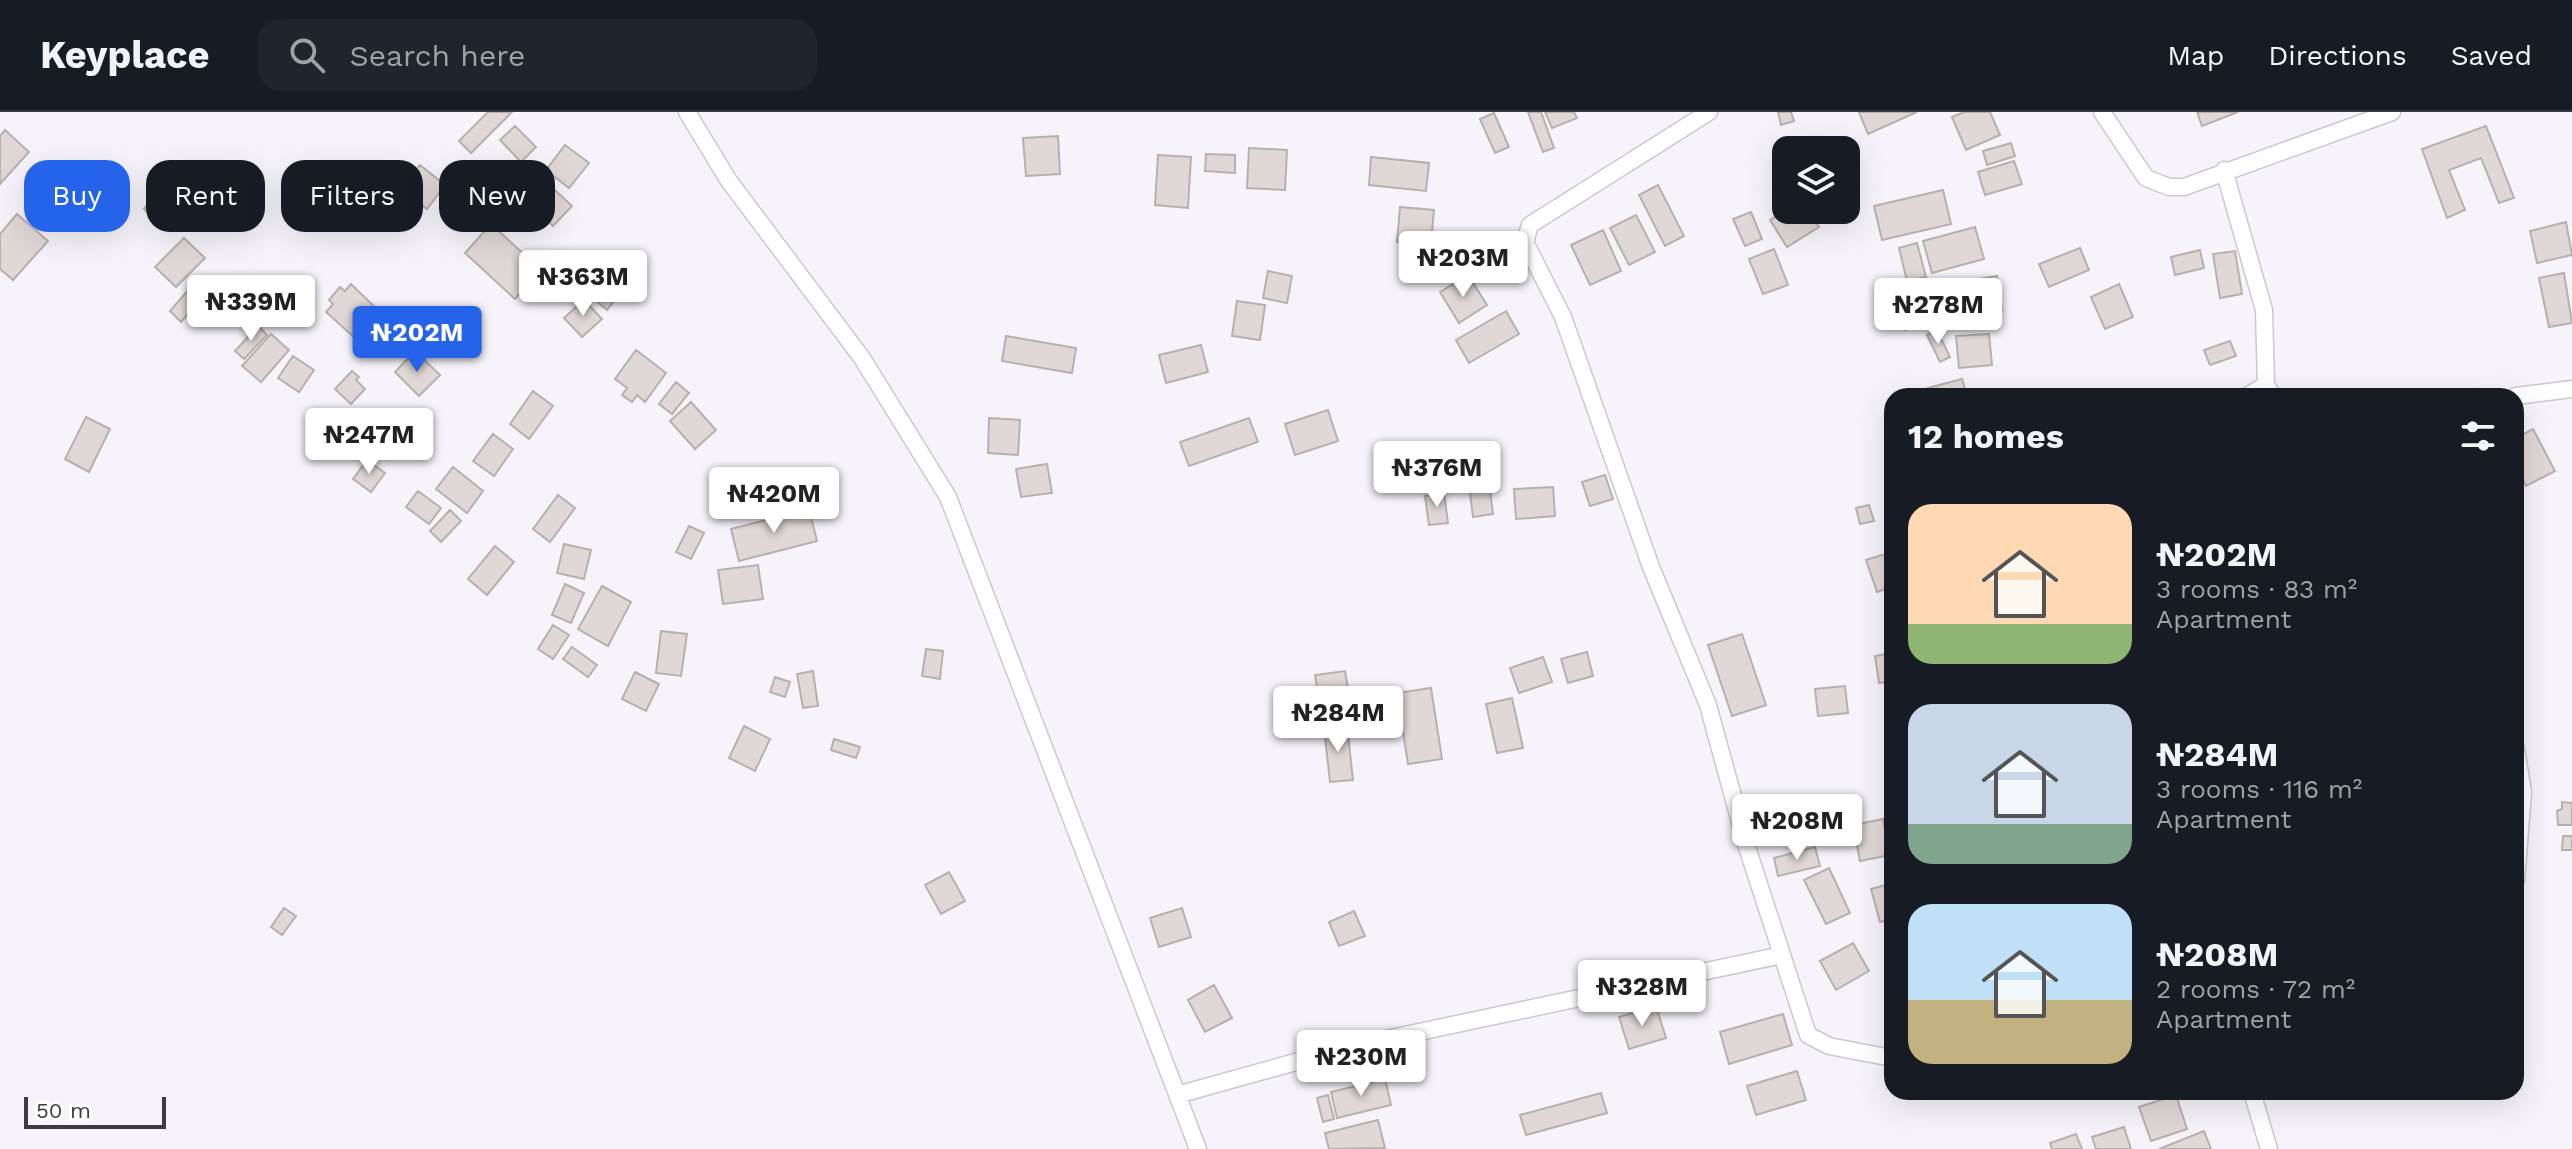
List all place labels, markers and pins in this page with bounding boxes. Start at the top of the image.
pin: ₦203M [1407,231,1519,299]
pin: ₦363M [527,250,639,318]
pin: ₦339M [195,275,307,343]
pin: ₦278M [1882,278,1994,346]
pin: ₦202M [361,306,473,374]
pin: ₦247M [313,408,425,476]
pin: ₦376M [1381,441,1493,509]
pin: ₦420M [718,467,830,535]
pin: ₦284M [1282,686,1394,754]
pin: ₦208M [1741,794,1853,862]
pin: ₦328M [1586,960,1698,1028]
pin: ₦230M [1305,1030,1417,1098]

